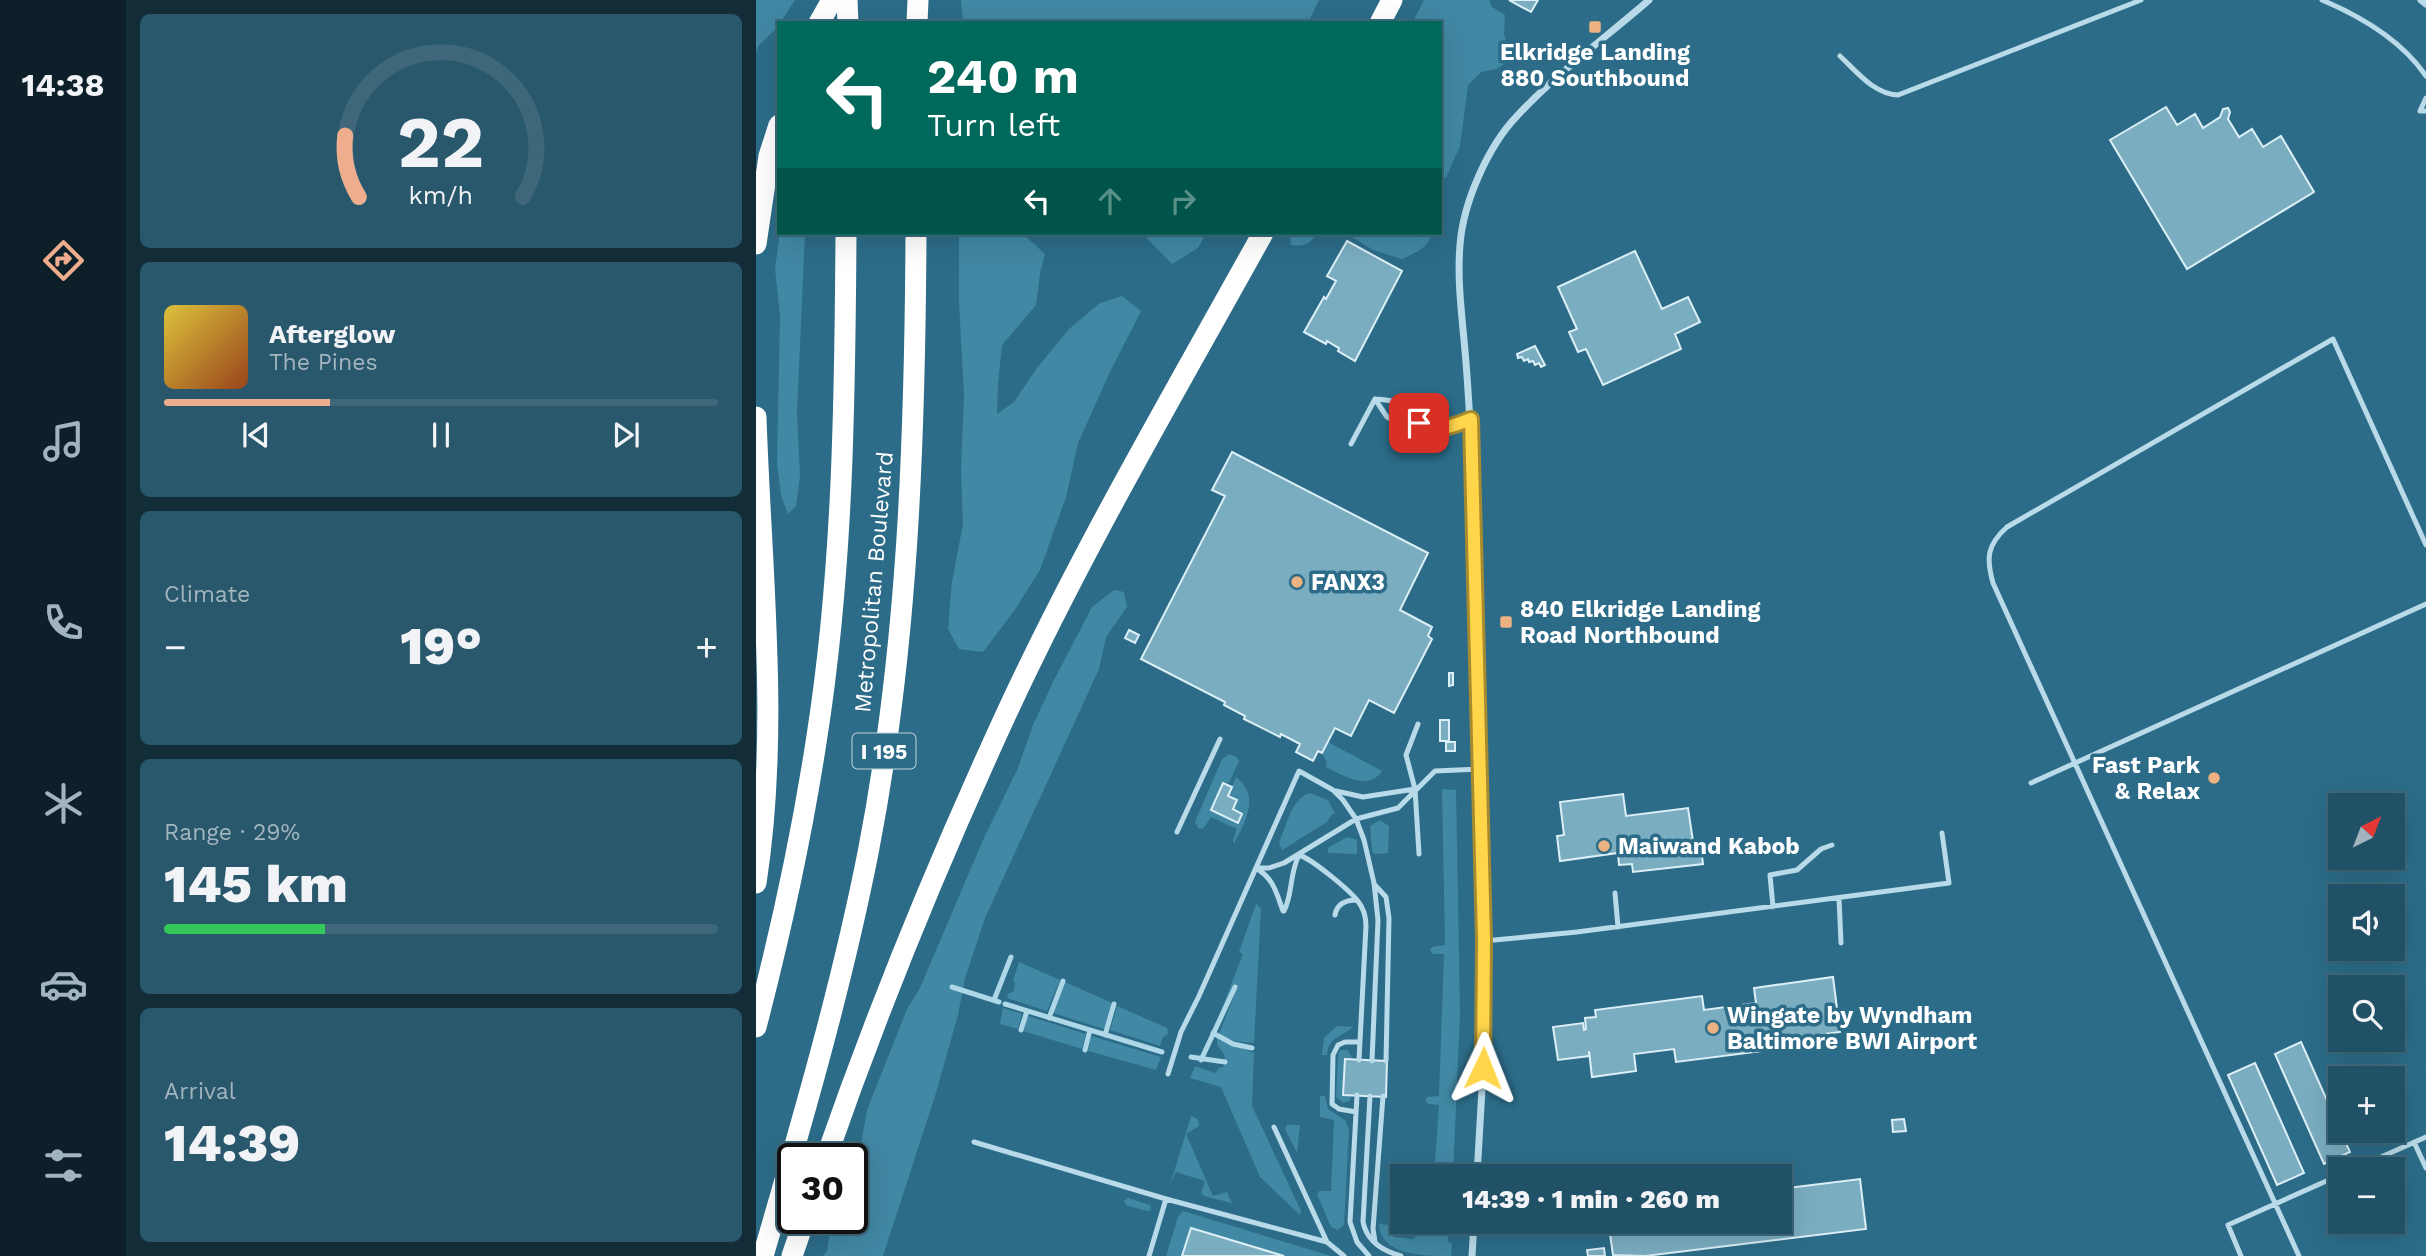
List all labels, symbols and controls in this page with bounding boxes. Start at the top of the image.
marker: Elkridge Landing 880 Southbound [1587,19,1603,35]
place label: Elkridge Landing 880 Southbound [1500,39,1690,92]
text: 240 m [927,47,1079,105]
icon: left [812,49,903,140]
text: 14:38 [21,66,105,104]
text: 22 [398,100,484,186]
text: Turn left [927,106,1060,144]
text: km/h [409,181,473,210]
icon: left [1018,182,1056,220]
icon: ahead [1091,182,1129,220]
icon: right [1164,182,1202,220]
icon: directions [39,236,88,285]
text: Afterglow [269,319,395,349]
text: The Pines [269,349,378,376]
pin [1389,393,1449,453]
icon: arrive [1400,404,1438,442]
icon: previous [237,416,275,454]
icon: pause [422,416,460,454]
icon: next [607,416,645,454]
icon: music [39,417,88,466]
street label: Metropolitan Boulevard [849,450,899,714]
place label: FANX3 [1311,569,1385,596]
marker: FANX3 [1289,574,1305,590]
text: Climate [164,581,250,608]
place label: 840 Elkridge Landing Road Northbound [1520,596,1761,649]
icon: phone [39,598,88,647]
marker: 840 Elkridge Landing Road Northbound [1498,614,1514,630]
text: 19° [400,616,482,677]
text: − [164,625,187,669]
text: + [695,625,718,669]
road number: I 195 [852,734,916,768]
place label: Fast Park & Relax [2092,752,2201,805]
marker: Fast Park & Relax [2206,770,2222,786]
icon: climate [39,779,88,828]
north arrow [2328,793,2404,870]
map controls [2328,793,2405,1234]
text: Range · 29% [164,819,300,846]
place label: Maiwand Kabob [1618,833,1800,860]
marker: Maiwand Kabob [1596,838,1612,854]
text: 145 km [164,854,348,915]
button: sound [2328,884,2405,961]
icon: car [39,960,88,1009]
button: search [2328,975,2405,1052]
place label: Wingate by Wyndham Baltimore BWI Airport [1727,1002,1977,1055]
marker: Wingate by Wyndham Baltimore BWI Airport [1705,1020,1721,1036]
position arrow [1446,1031,1520,1105]
button: + [2328,1066,2405,1143]
text: Arrival [164,1078,236,1105]
text: 14:39 [164,1113,300,1174]
icon: filters [39,1141,88,1190]
speed limit sign: 30 [777,1143,868,1234]
button: − [2328,1157,2405,1234]
text: 14:39 · 1 min · 260 m [1462,1184,1720,1214]

